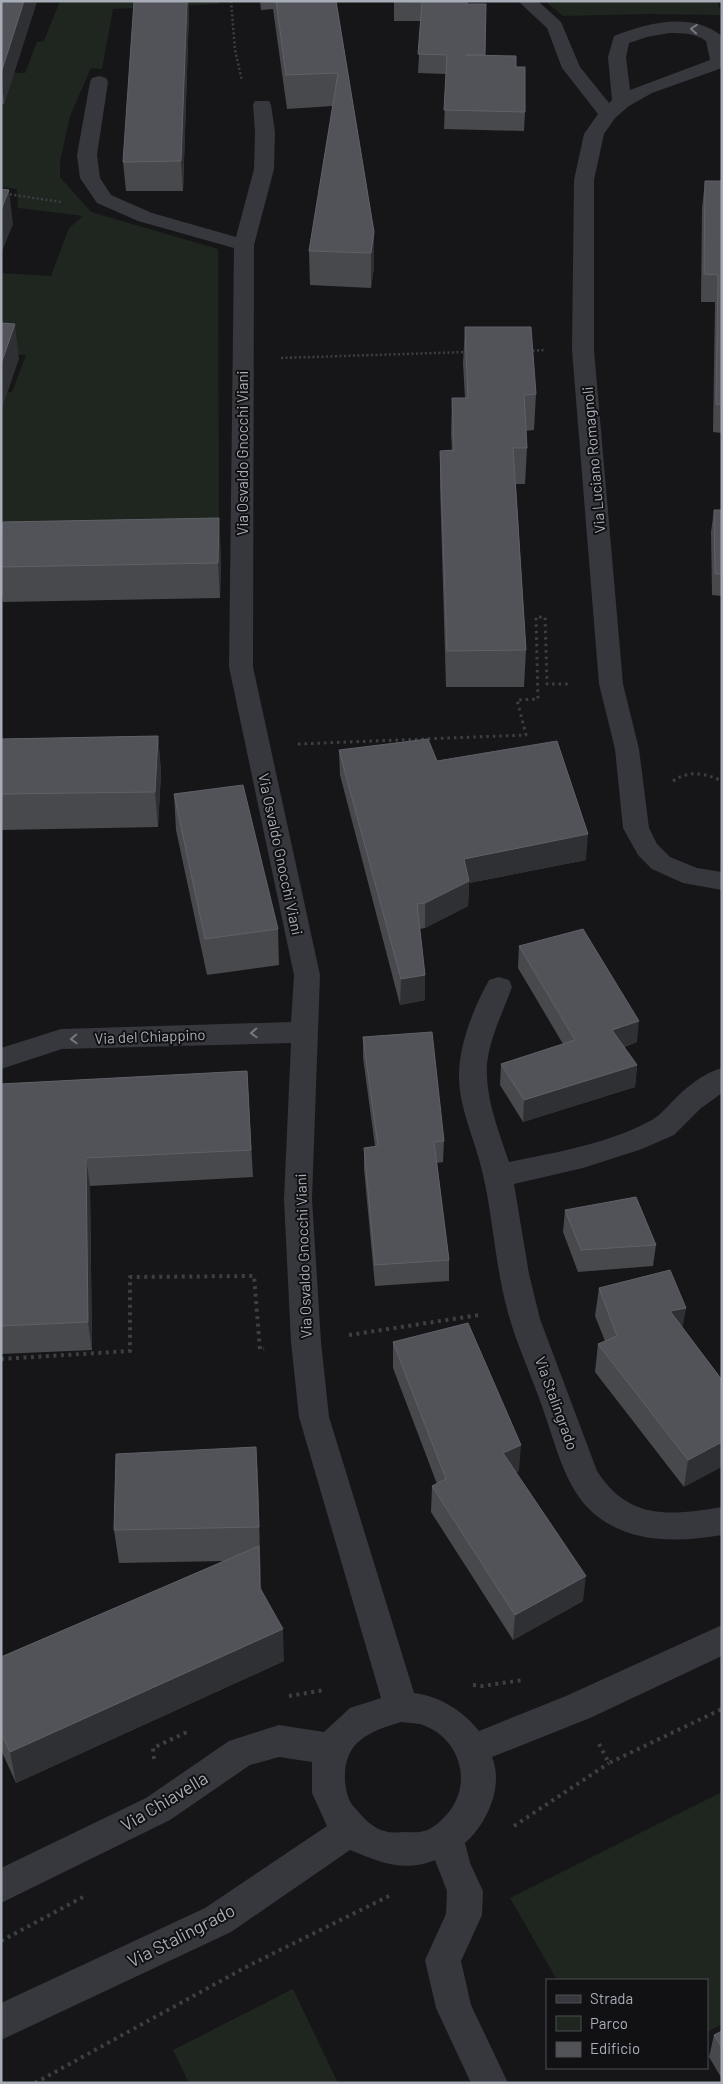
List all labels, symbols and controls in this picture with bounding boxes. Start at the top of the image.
one-way arrow [690,24,698,35]
street label: Via Osvaldo Gnocchi Viani [233,371,251,535]
street label: Via Luciano Romagnoli [578,386,608,534]
street label: Via Osvaldo Gnocchi Viani [255,771,307,937]
street label: Via del Chiappino [94,1025,206,1047]
one-way arrow [250,1028,258,1039]
one-way arrow [70,1033,78,1044]
street label: Via Osvaldo Gnocchi Viani [291,1173,315,1339]
street label: Via Stalingrado [532,1354,582,1452]
street label: Via Chiavella [116,1766,212,1836]
street label: Via Stalingrado [124,1898,238,1972]
legend [546,1979,708,2069]
text: Strada [590,1989,633,2007]
text: Parco [590,2014,628,2032]
text: Edificio [590,2039,640,2057]

